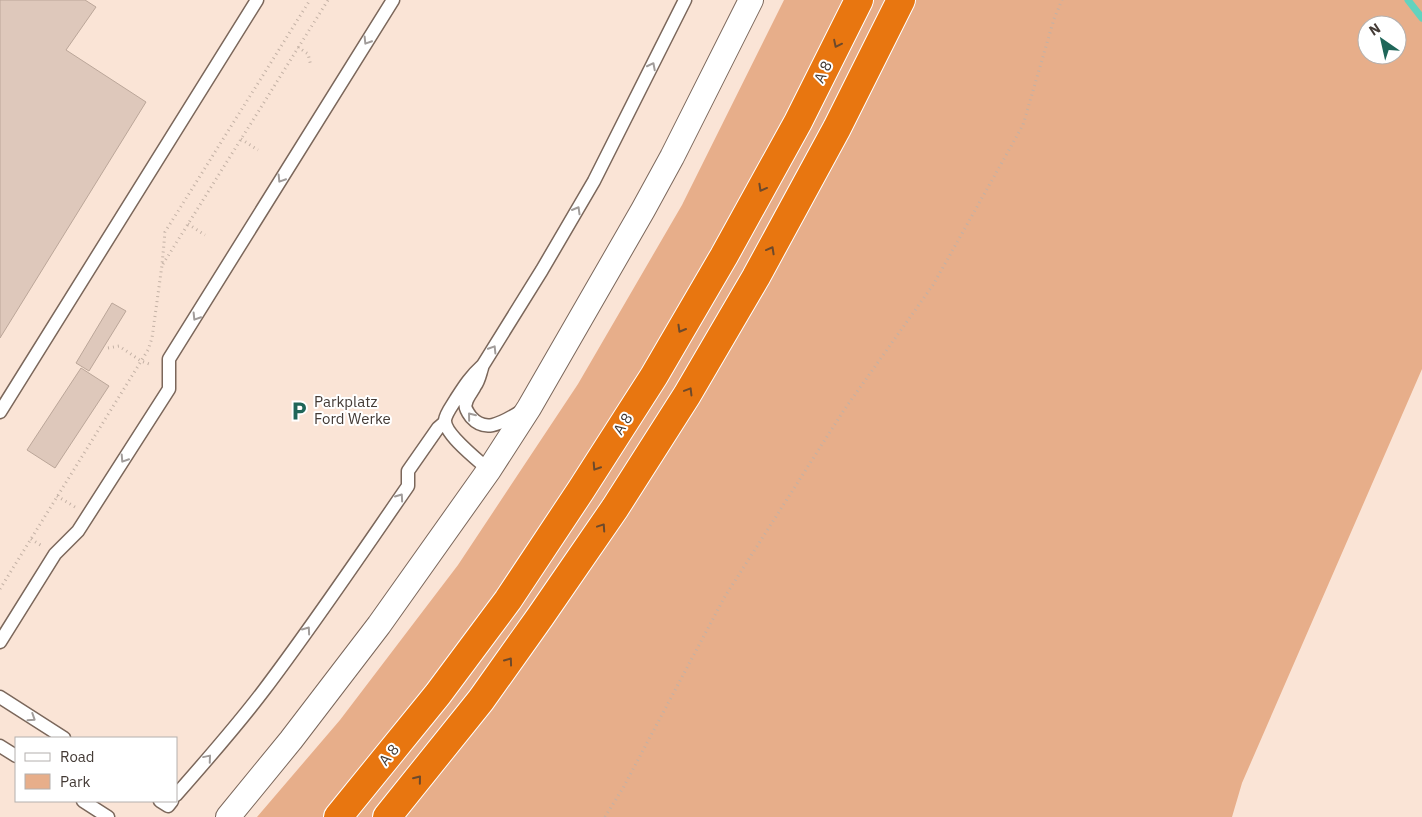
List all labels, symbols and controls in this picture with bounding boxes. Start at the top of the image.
north arrow [1357,15,1407,65]
text: N [1365,19,1384,40]
one-way arrow [364,36,374,45]
one-way arrow [833,38,843,47]
street label: A 8 [809,58,836,86]
one-way arrow [645,62,656,71]
one-way arrow [278,174,288,183]
one-way arrow [758,182,768,191]
one-way arrow [571,207,581,216]
one-way arrow [764,246,774,255]
one-way arrow [192,312,202,321]
one-way arrow [678,324,688,333]
one-way arrow [486,346,496,355]
one-way arrow [683,387,693,396]
place label: Parkplatz Ford Werke [314,392,391,428]
parking icon: Parkplatz Ford Werke [288,400,310,422]
street label: A 8 [609,409,637,438]
one-way arrow [468,412,477,421]
one-way arrow [121,453,131,462]
one-way arrow [593,461,602,471]
one-way arrow [394,493,403,503]
one-way arrow [596,524,605,533]
one-way arrow [301,626,310,636]
one-way arrow [503,657,512,667]
one-way arrow [26,711,35,721]
legend [15,737,178,802]
street label: A 8 [374,740,403,769]
text: Road [60,747,95,766]
one-way arrow [202,755,211,764]
text: Park [60,772,90,791]
one-way arrow [412,776,420,785]

